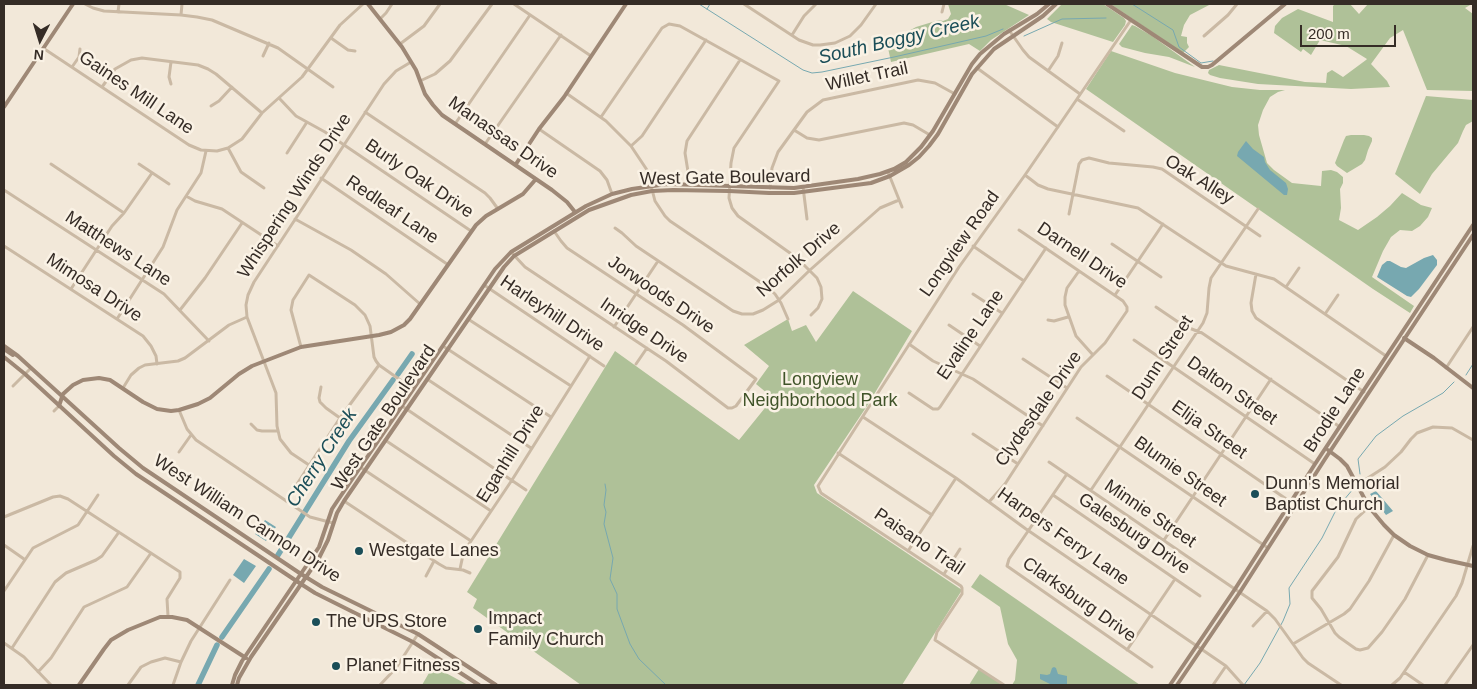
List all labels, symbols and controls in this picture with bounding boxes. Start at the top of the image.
water label: South Boggy Creek [816,10,982,70]
north arrow [15,15,65,65]
scale bar [1302,15,1398,47]
text: 200 m [1308,25,1350,42]
text: N [33,47,44,63]
street label: Gaines Mill Lane [74,47,198,139]
street label: Willet Trail [824,58,910,96]
street label: Manassas Drive [444,92,562,184]
street label: Whispering Winds Drive [234,110,356,282]
street label: Burly Oak Drive [361,135,477,223]
street label: Oak Alley [1161,150,1237,210]
street label: West Gate Boulevard [639,166,811,190]
street label: Redleaf Lane [342,171,442,249]
street label: Longview Road [916,187,1004,301]
street label: Matthews Lane [61,207,175,291]
street label: Norfolk Drive [753,218,845,302]
street label: Darnell Drive [1033,218,1131,294]
street label: Mimosa Drive [42,249,146,327]
street label: Jorwoods Drive [604,251,718,339]
street label: Harleyhill Drive [496,271,608,357]
street label: Evaline Lane [933,286,1009,384]
street label: Inridge Drive [596,294,692,368]
street label: Dunn Street [1128,312,1198,404]
street label: West Gate Boulevard [327,341,441,495]
street label: Clydesdale Drive [991,347,1087,471]
street label: Dalton Street [1183,352,1281,430]
street label: Brodie Lane [1300,363,1370,457]
park label: Longview Neighborhood Park [742,369,898,412]
street label: Elija Street [1167,396,1251,464]
street label: Eganhill Drive [472,401,550,507]
water label: Cherry Creek [282,404,362,512]
street label: Blumie Street [1130,432,1230,512]
street label: West William Cannon Drive [149,450,345,588]
place label: Dunn's Memorial Baptist Church [1265,473,1399,516]
street label: Minnie Street [1100,475,1200,553]
street label: Harpers Ferry Lane [993,483,1133,591]
marker: Dunn's Memorial Baptist Church [1249,488,1261,500]
street label: Galesburg Drive [1074,489,1194,579]
street label: Paisano Trail [870,504,968,580]
place label: Westgate Lanes [369,540,499,562]
marker: Westgate Lanes [353,545,365,557]
street label: Clarksburg Drive [1018,553,1140,647]
place label: Impact Family Church [488,608,604,650]
place label: The UPS Store [326,611,447,633]
marker: The UPS Store [310,616,322,628]
marker: Impact Family Church [472,623,484,635]
place label: Planet Fitness [346,655,460,677]
marker: Planet Fitness [330,660,342,672]

